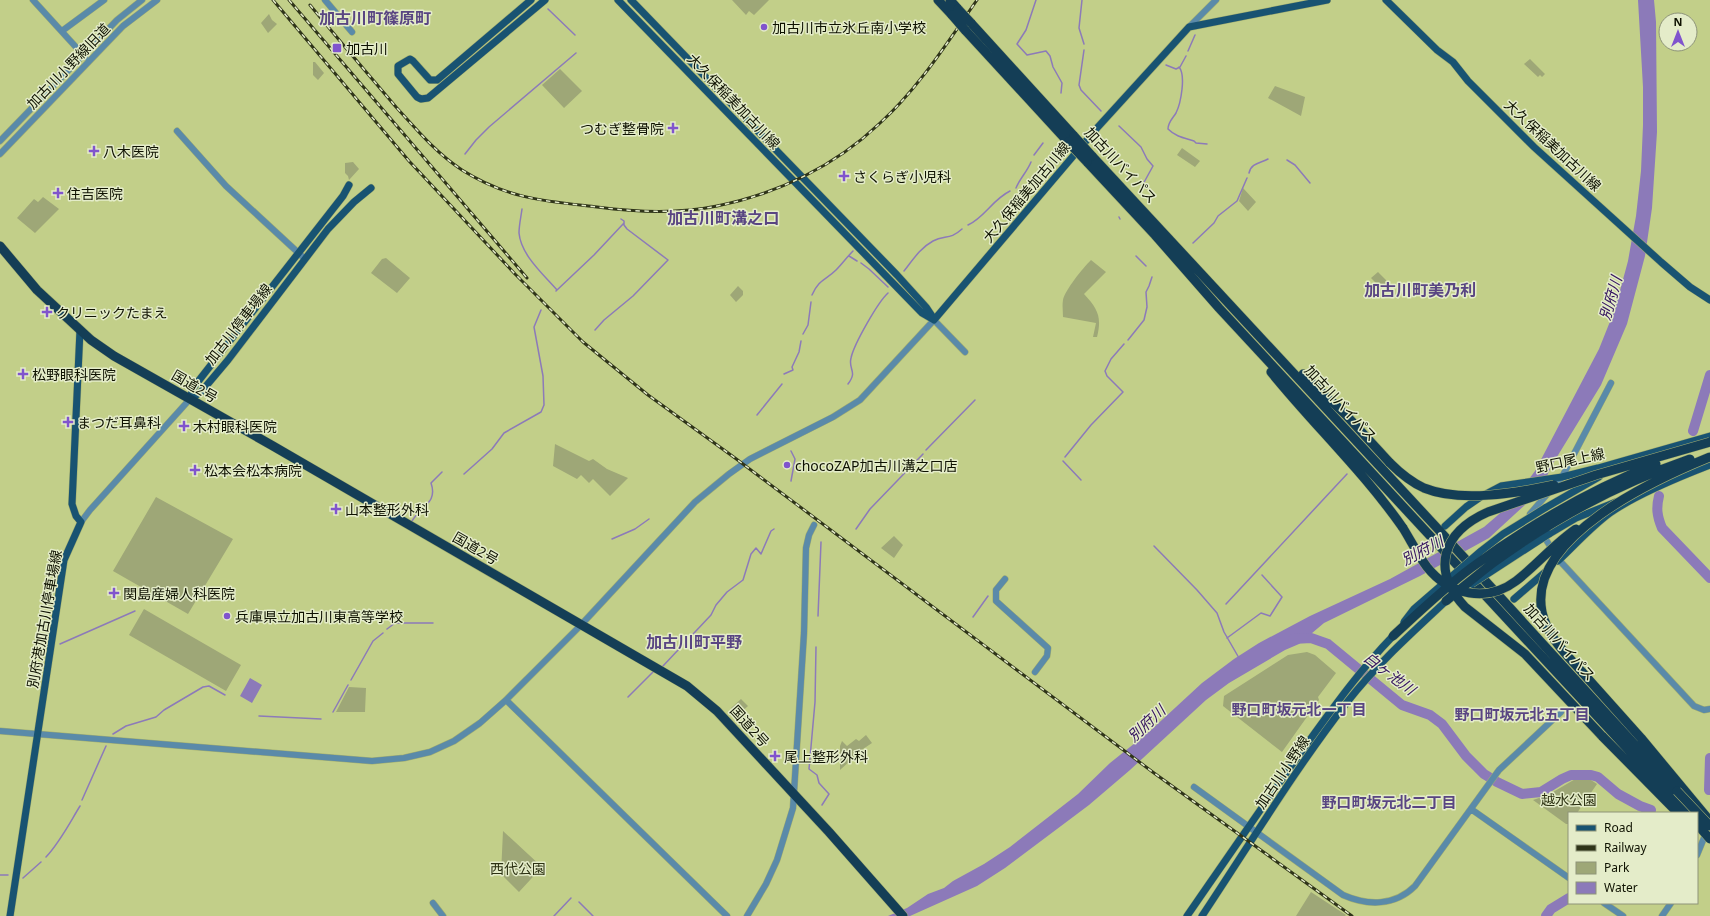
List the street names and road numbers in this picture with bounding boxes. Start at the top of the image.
street label: 加古川小野線旧道 [22,19,114,113]
street label: 大久保稲美加古川線 [683,49,785,153]
street label: 大久保稲美加古川線 [1500,95,1606,195]
street label: 加古川バイパス [1081,123,1161,207]
street label: 大久保稲美加古川線 [978,138,1074,246]
street label: 加古川停車場線 [200,280,276,368]
street label: 加古川バイパス [1301,361,1381,445]
street label: 国道2号 [169,365,221,407]
street label: 野口尾上線 [1534,443,1606,477]
street label: 国道2号 [450,527,502,569]
street label: 別府港加古川停車場線 [22,548,66,690]
street label: 加古川バイパス [1520,599,1600,685]
street label: 国道2号 [726,701,774,751]
street label: 加古川小野線 [1251,732,1313,812]

